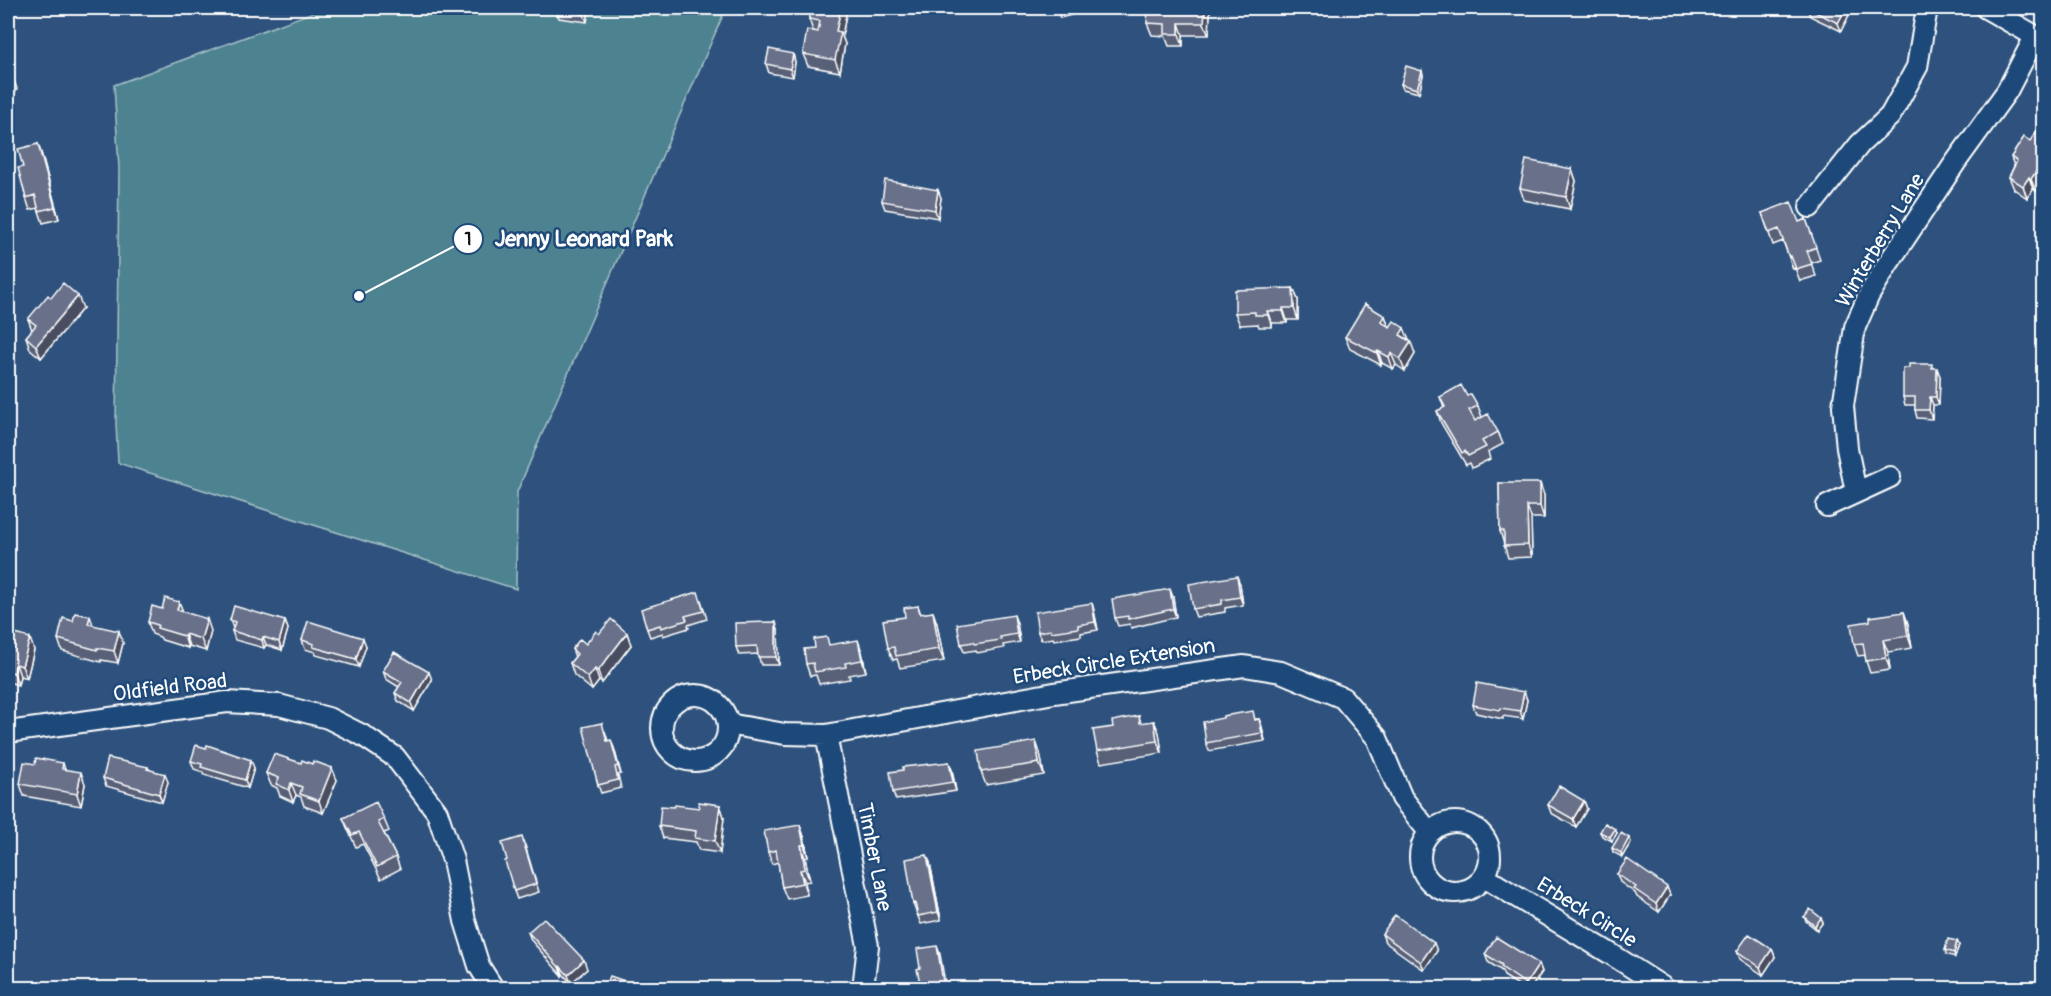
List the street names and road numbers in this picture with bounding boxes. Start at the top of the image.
street label: Winterberry Lane [1830,168,1931,312]
street label: Erbeck Circle Extension [1011,632,1217,691]
street label: Oldfield Road [112,667,229,708]
street label: Timber Lane [851,801,898,914]
street label: Erbeck Circle [1532,871,1642,954]

